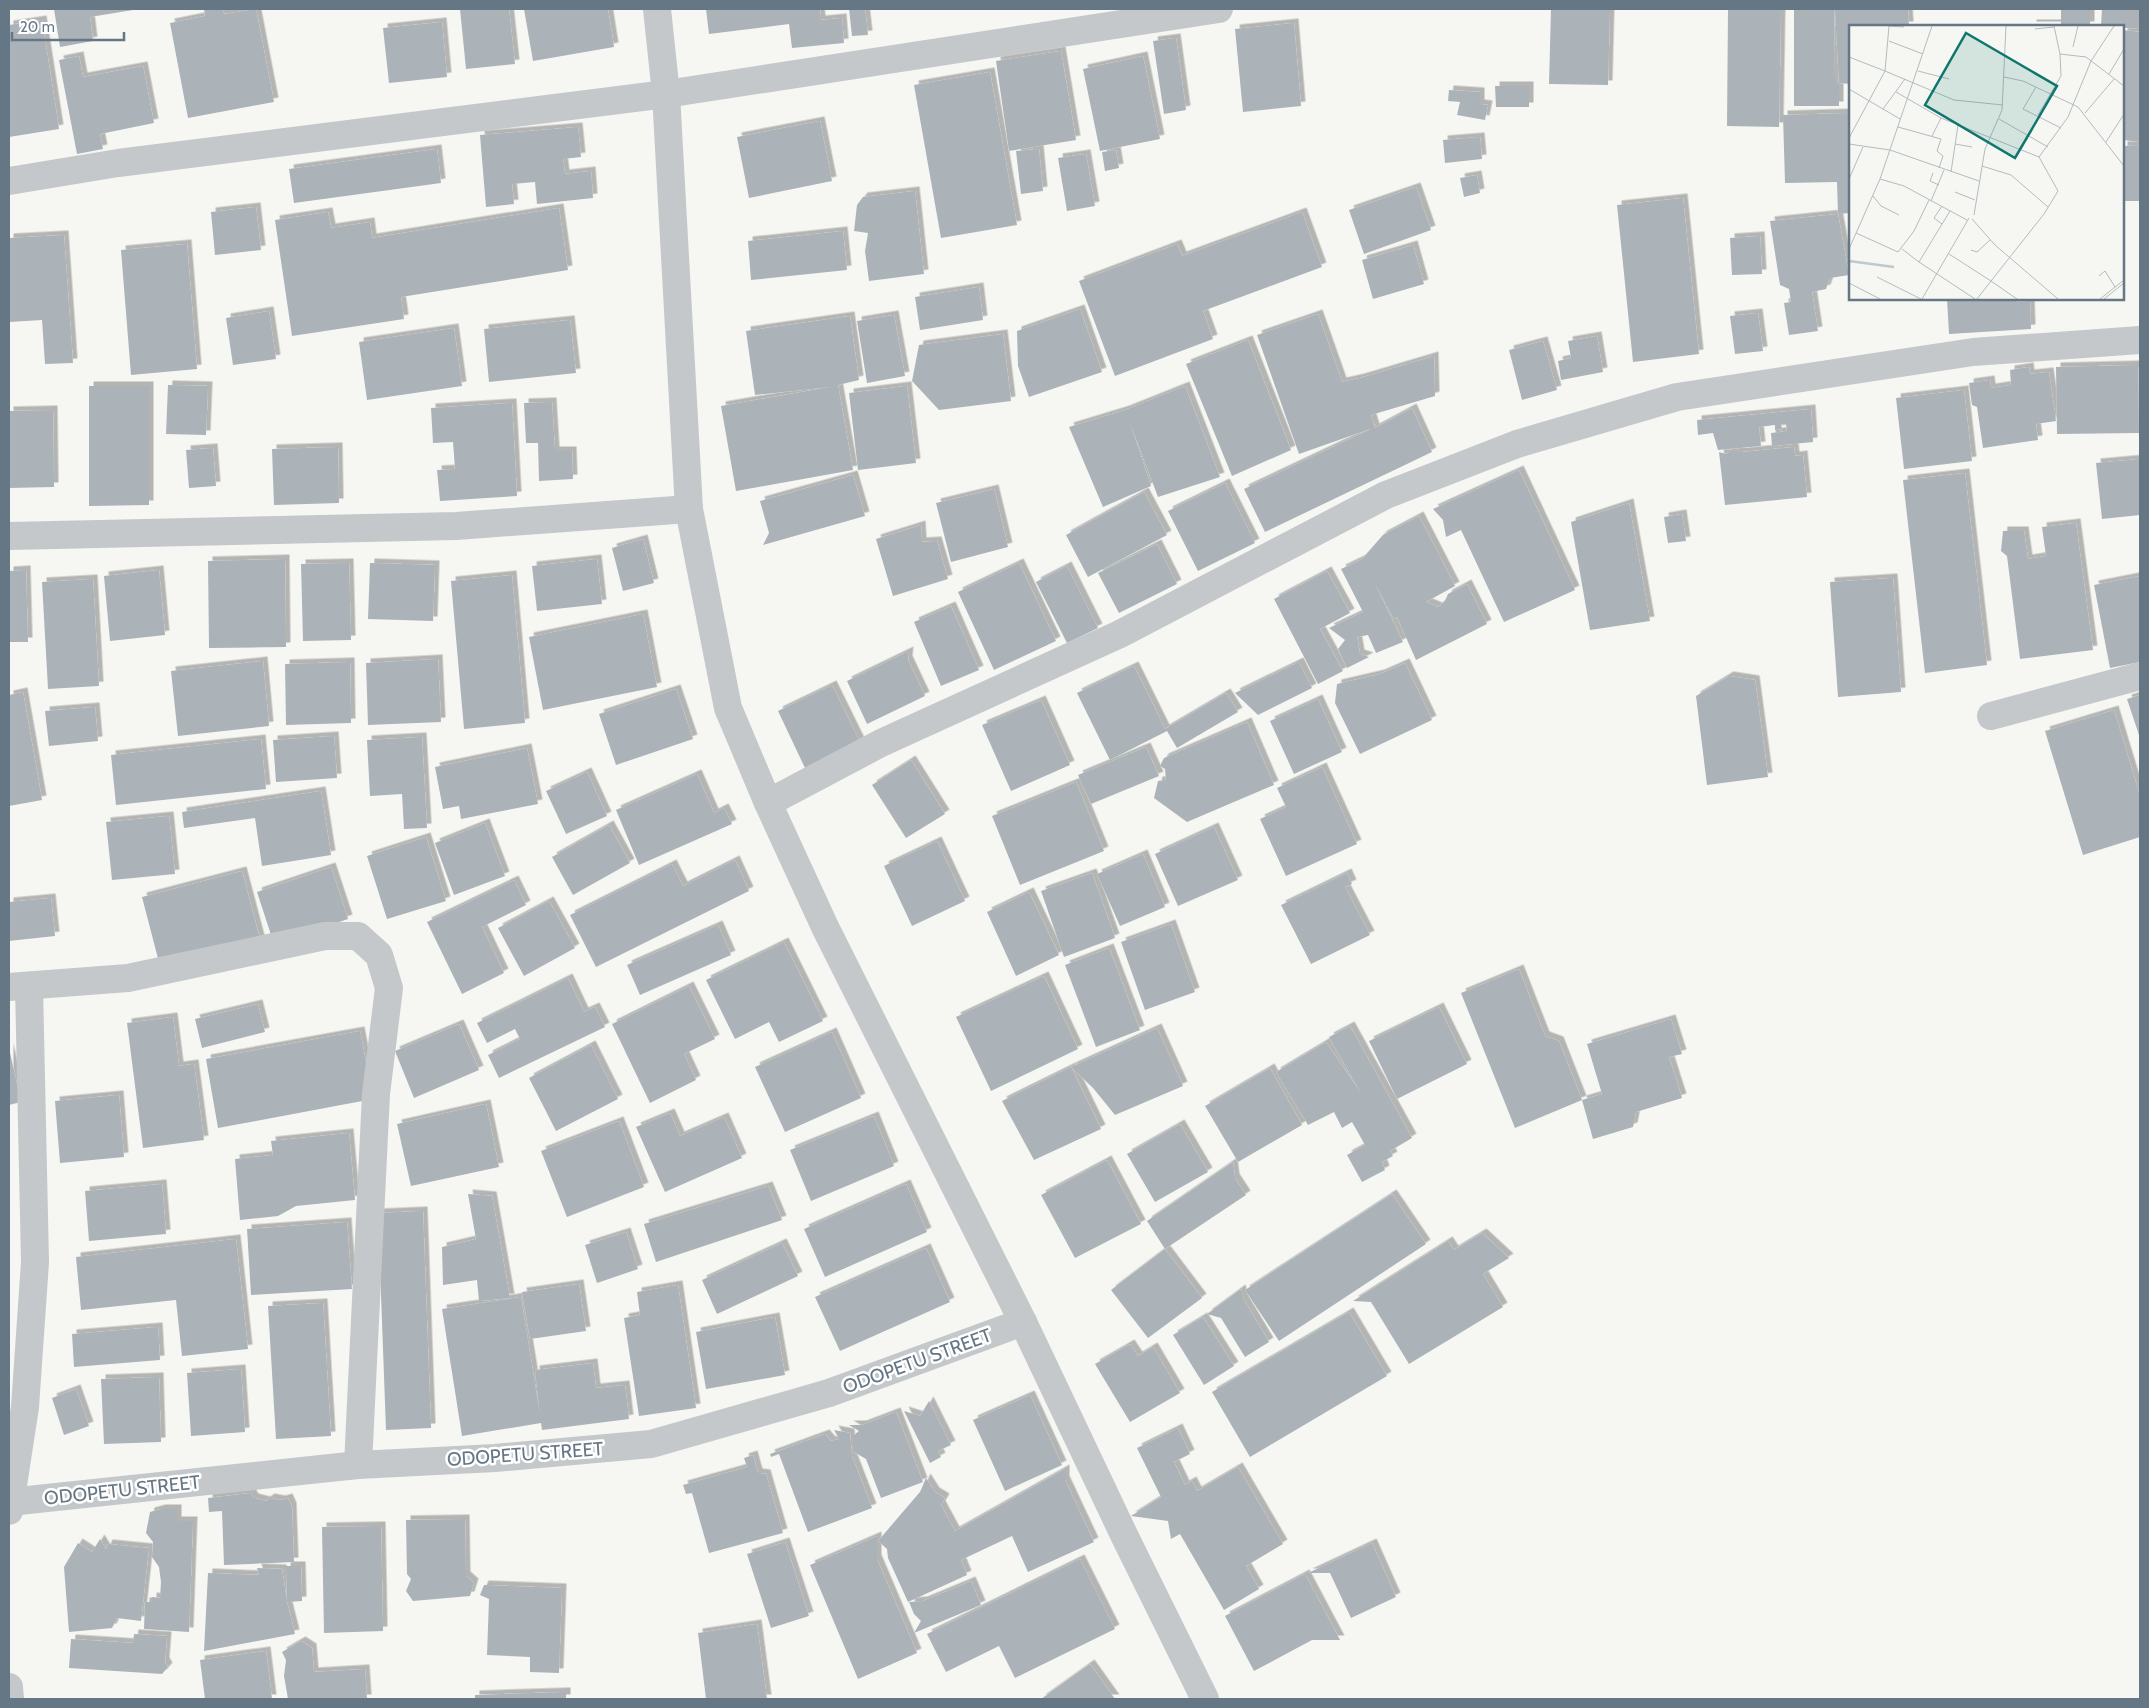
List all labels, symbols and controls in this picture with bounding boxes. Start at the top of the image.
scale bar [12,10,125,42]
text: 20 m [20,18,55,36]
inset map [1849,25,2124,300]
street label: ODOPETU STREET [840,1323,994,1399]
street label: ODOPETU STREET [446,1437,604,1471]
street label: ODOPETU STREET [43,1470,201,1510]

